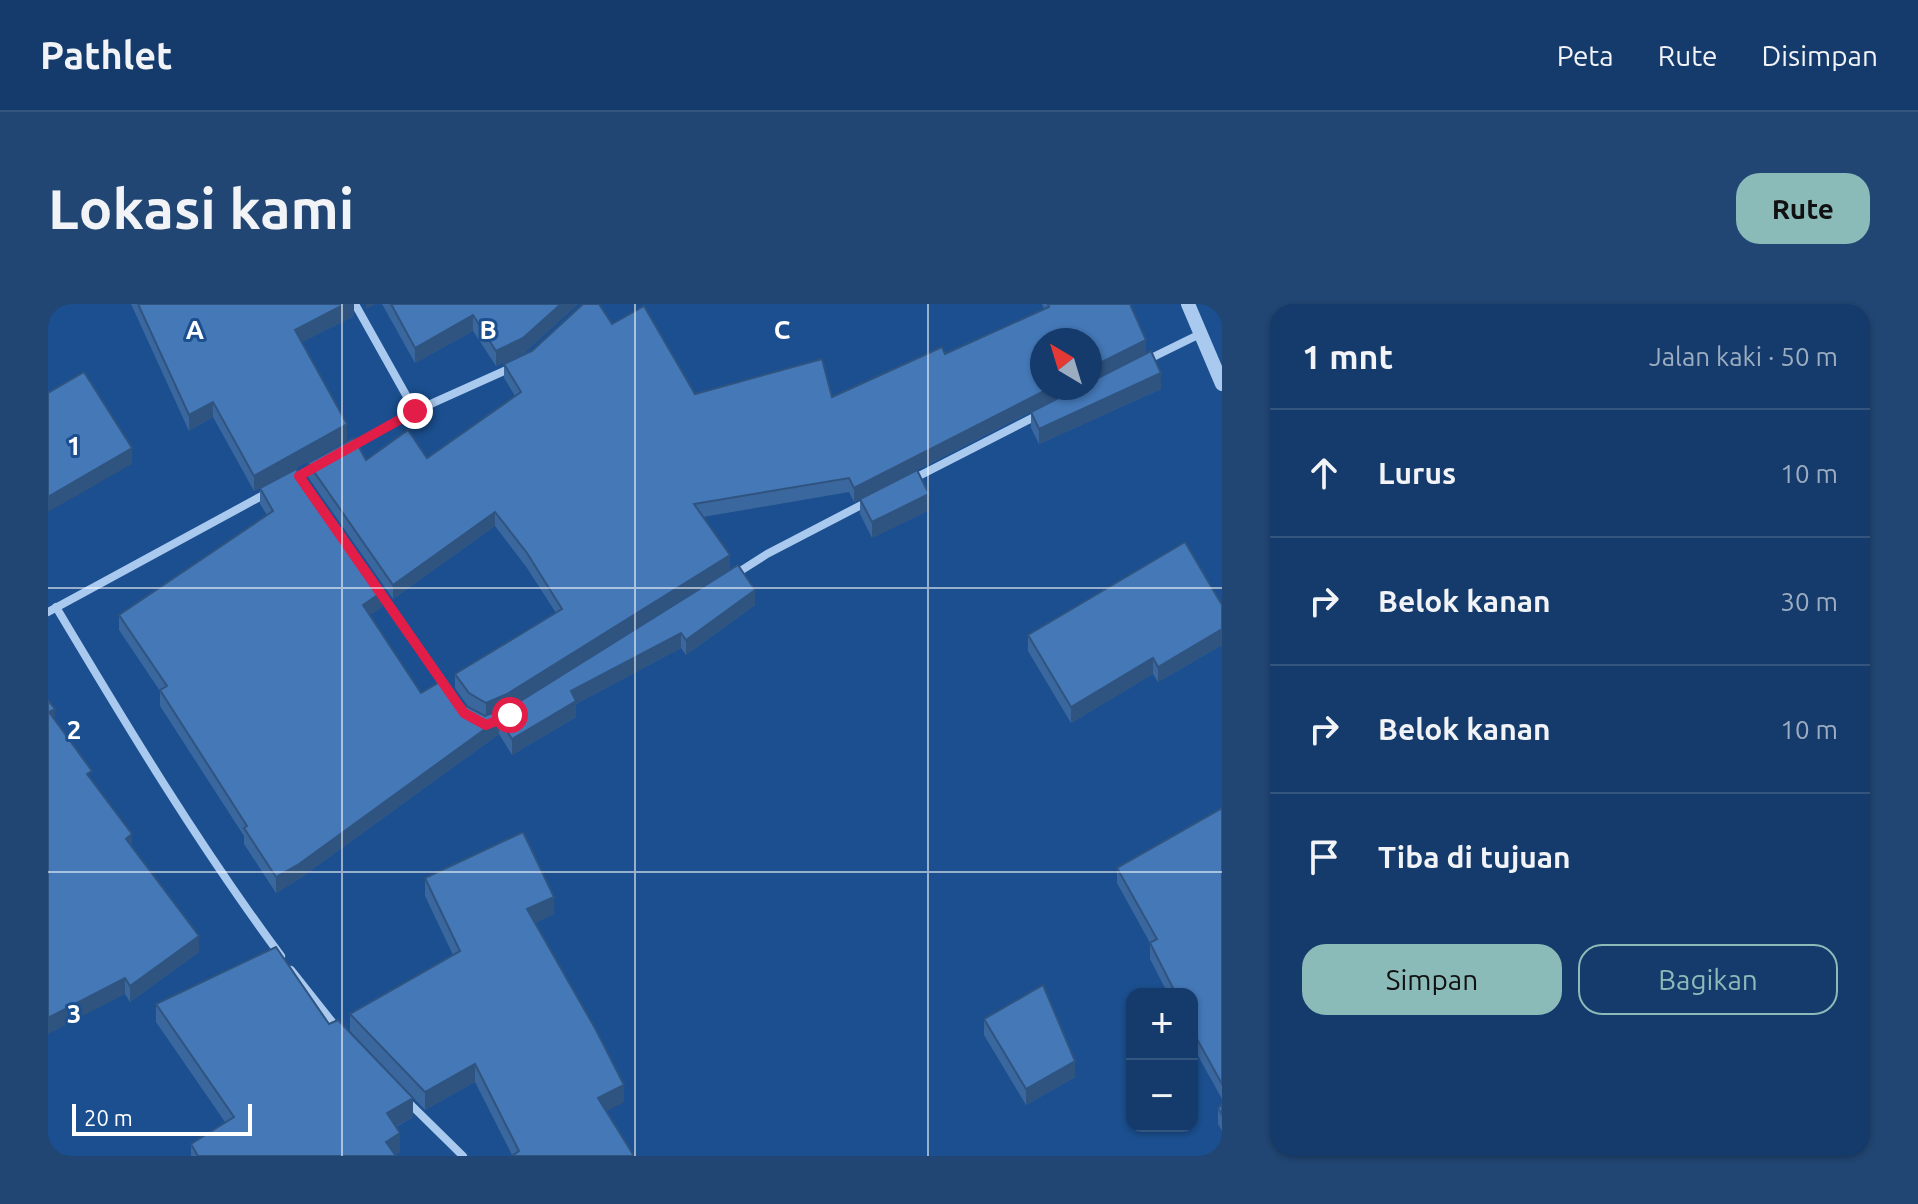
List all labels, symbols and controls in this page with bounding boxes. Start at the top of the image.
text: Pathlet [40,34,172,76]
text: Peta [1557,40,1614,71]
text: Rute [1658,40,1718,71]
text: Disimpan [1762,40,1878,71]
button: Rute [1736,173,1870,244]
text: Lokasi kami [48,177,354,240]
text: A [186,315,205,344]
text: B [479,315,497,344]
text: C [774,315,791,344]
north arrow [1030,328,1102,400]
text: 1 mnt [1302,337,1393,375]
text: Jalan kaki · 50 m [1649,342,1838,371]
route end [397,393,433,429]
text: 1 [67,431,81,460]
icon: ahead [1302,451,1346,495]
text: Lurus [1378,456,1456,490]
text: 10 m [1780,459,1838,488]
icon: right [1302,579,1346,623]
text: Belok kanan [1378,584,1551,618]
text: 30 m [1780,587,1838,616]
route start [492,697,528,733]
icon: right [1302,707,1346,751]
text: Belok kanan [1378,712,1551,746]
text: 2 [67,715,81,744]
text: 10 m [1780,715,1838,744]
icon: arrive [1302,835,1346,879]
text: Tiba di tujuan [1378,840,1571,874]
button: Simpan [1302,944,1562,1015]
button: Bagikan [1578,944,1838,1015]
map controls [1126,988,1198,1132]
button: + [1126,988,1198,1060]
text: 3 [67,999,81,1028]
button: − [1126,1060,1198,1132]
scale bar [72,1100,252,1136]
text: 20 m [84,1105,133,1130]

